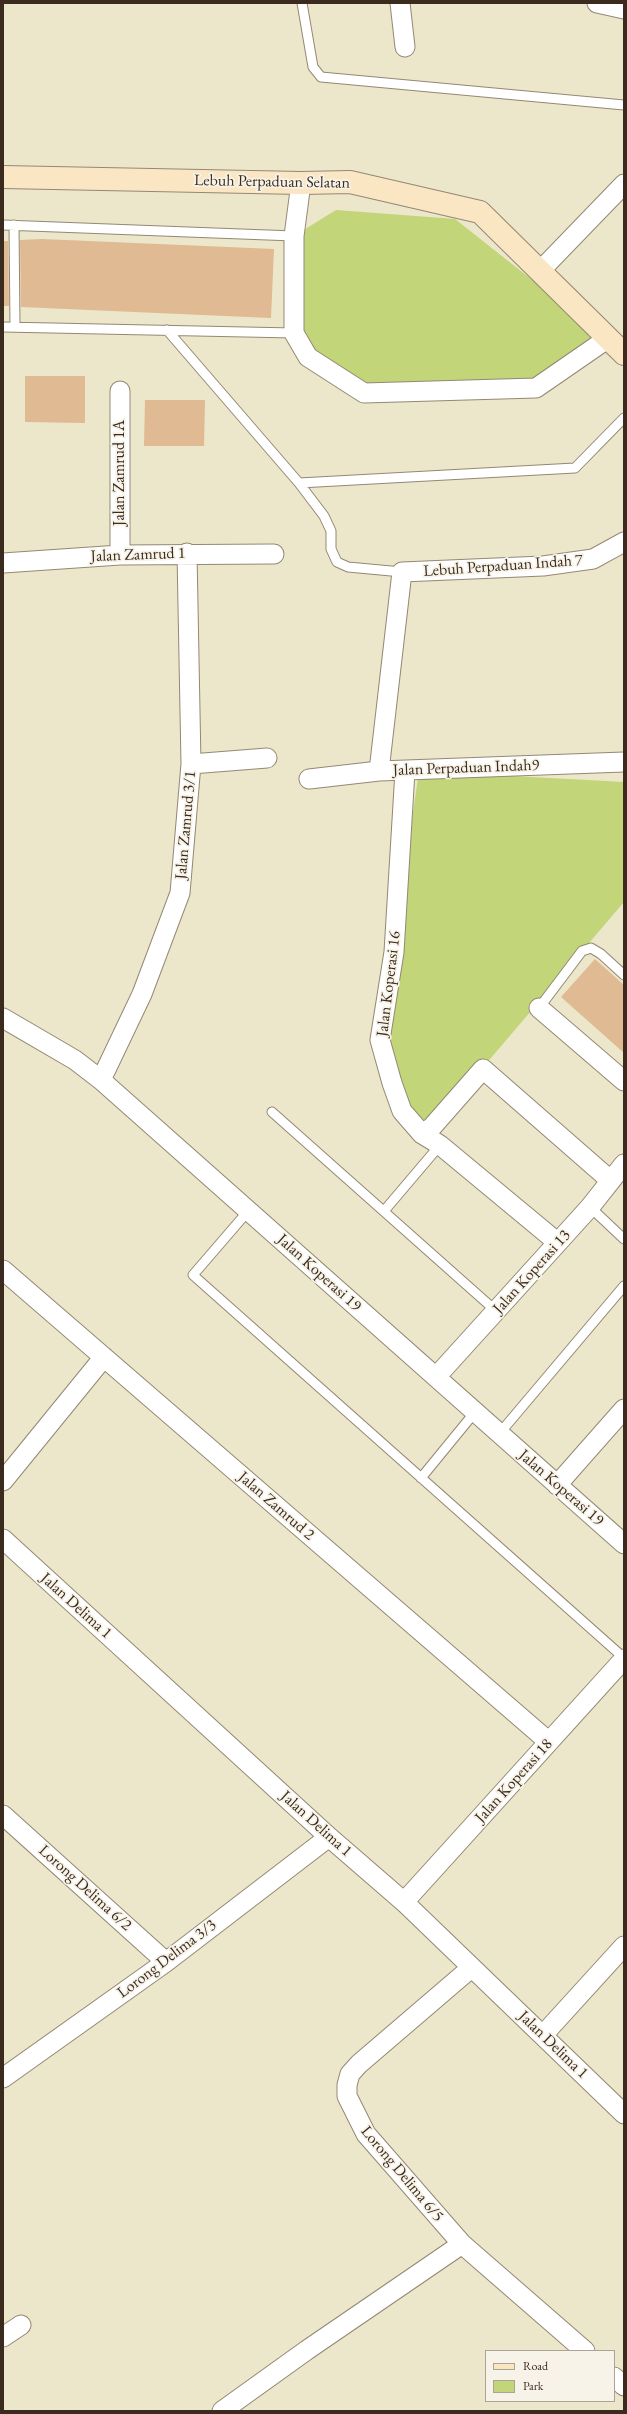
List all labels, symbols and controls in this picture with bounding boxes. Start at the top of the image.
street label: Lebuh Perpaduan Selatan [194,171,350,193]
street label: Jalan Zamrud 1A [110,420,130,526]
street label: Jalan Zamrud 1 [90,544,186,566]
street label: Lebuh Perpaduan Indah 7 [423,551,583,581]
street label: Jalan Perpaduan Indah9 [392,756,540,780]
street label: Jalan Zamrud 3/1 [172,770,200,880]
street label: Jalan Koperasi 16 [373,930,405,1038]
street label: Jalan Koperasi 13 [489,1226,575,1318]
street label: Jalan Koperasi 19 [273,1230,365,1316]
street label: Jalan Koperasi 19 [515,1446,607,1530]
street label: Jalan Zamrud 2 [234,1468,318,1544]
street label: Jalan Delima 1 [36,1569,116,1643]
street label: Jalan Koperasi 18 [471,1735,557,1827]
street label: Jalan Delima 1 [276,1787,356,1861]
street label: Lorong Delima 6/2 [34,1841,136,1935]
street label: Lorong Delima 3/3 [114,1916,220,2002]
street label: Jalan Delima 1 [514,2007,592,2083]
street label: Lorong Delima 6/5 [356,2122,448,2226]
legend [485,2350,615,2402]
text: Road [523,2358,548,2374]
text: Park [523,2378,543,2394]

